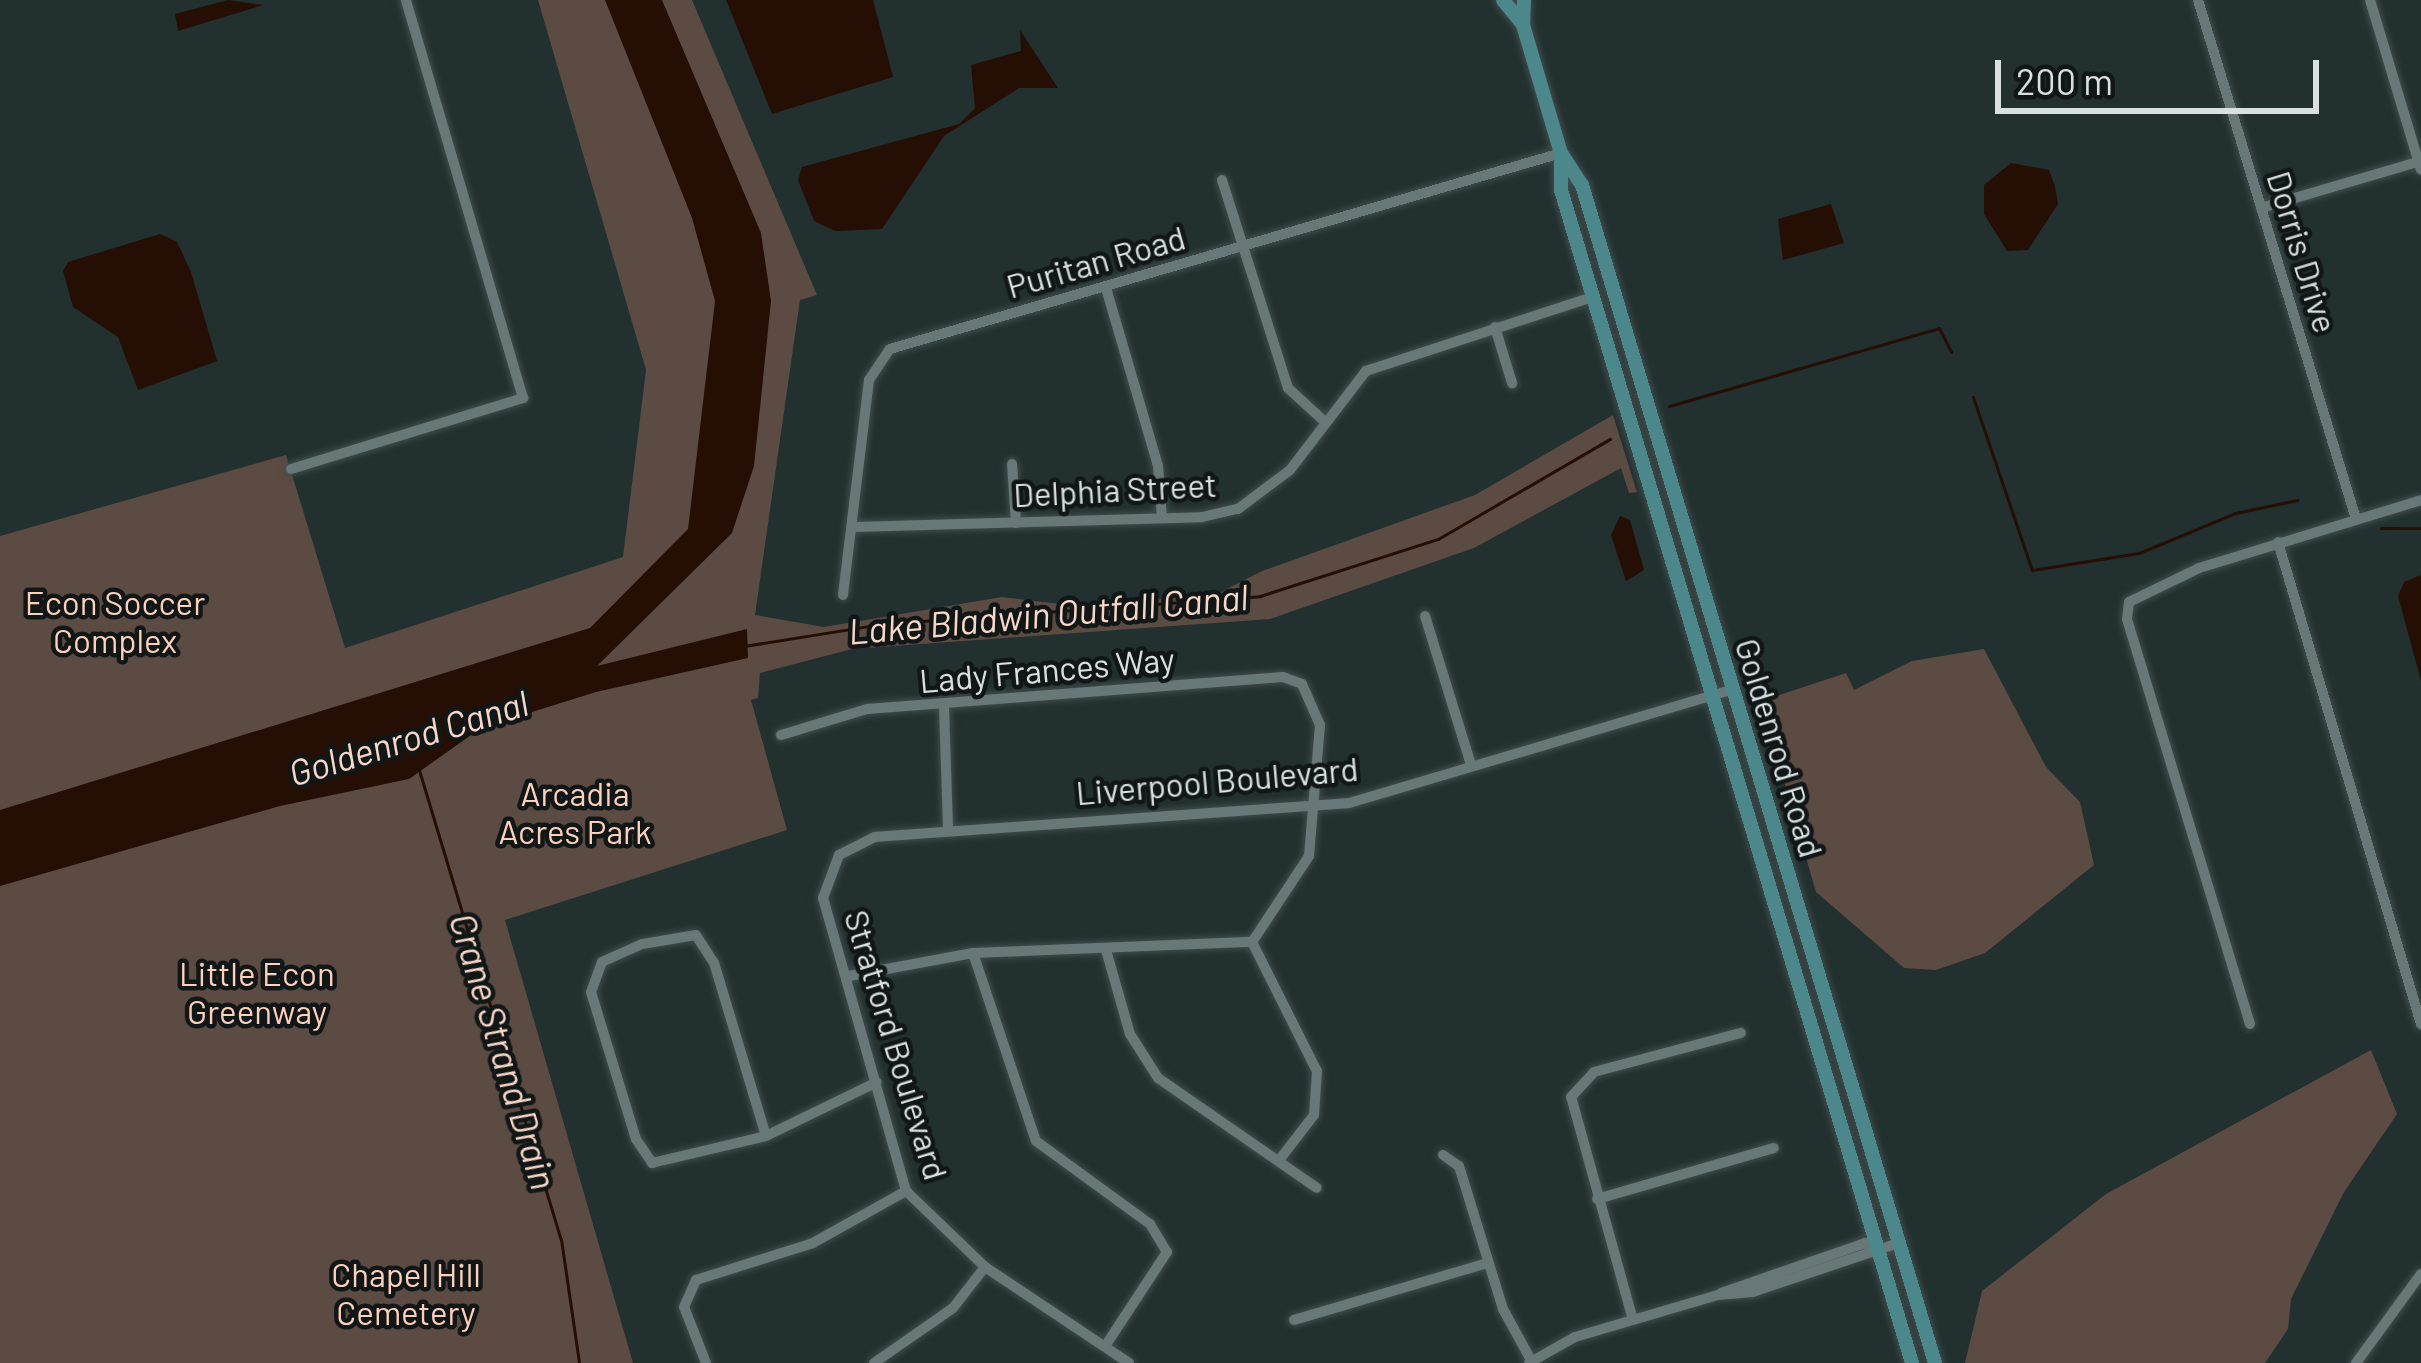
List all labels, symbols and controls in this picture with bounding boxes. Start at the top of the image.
scale bar [2001,36,2325,110]
text: 200 m [2016,59,2113,102]
street label: Dorris Drive [2259,166,2345,338]
street label: Puritan Road [1002,218,1190,306]
street label: Delphia Street [1012,465,1218,515]
water label: Lake Bladwin Outfall Canal [846,574,1250,652]
park label: Econ Soccer Complex [25,583,205,661]
street label: Goldenrod Road [1727,634,1831,862]
street label: Lady Frances Way [918,639,1176,701]
water label: Goldenrod Canal [283,680,533,794]
street label: Liverpool Boulevard [1074,749,1360,813]
park label: Arcadia Acres Park [498,774,652,852]
street label: Stratford Boulevard [836,905,956,1185]
water label: Crane Strand Drain [441,908,567,1194]
park label: Little Econ Greenway [179,954,335,1032]
park label: Chapel Hill Cemetery [331,1255,481,1333]

